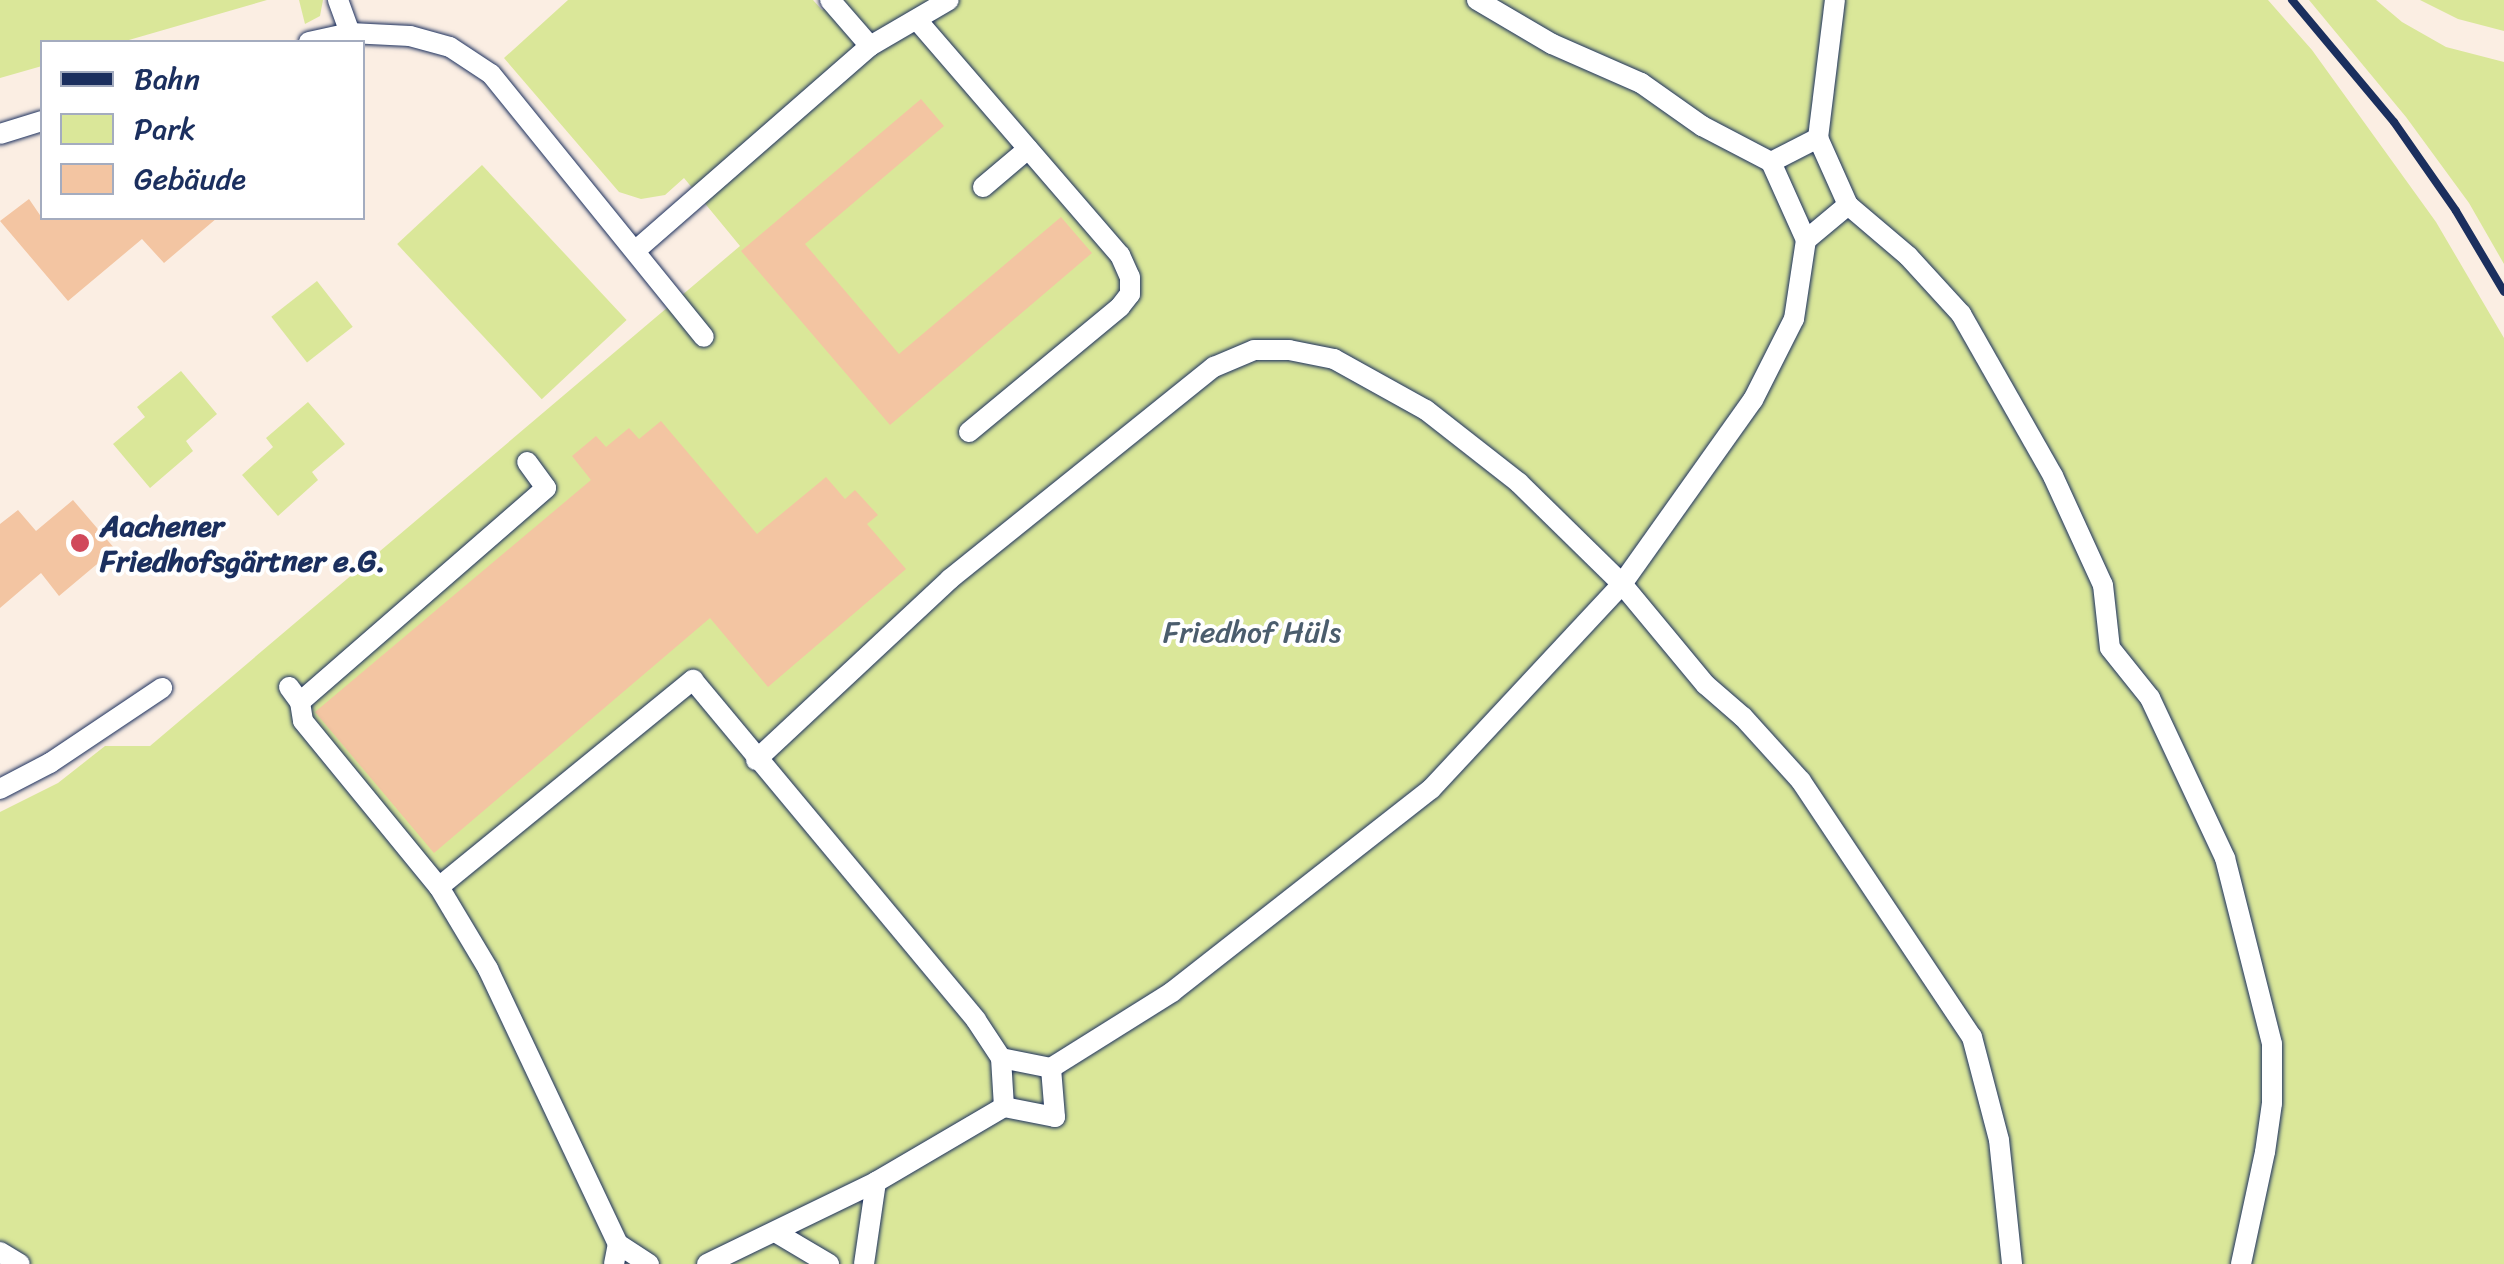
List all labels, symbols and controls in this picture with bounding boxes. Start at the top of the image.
legend [40,40,365,220]
text: Bahn [134,52,200,106]
text: Park [134,102,196,156]
text: Gebäude [134,152,246,206]
place label: Aachener Friedhofsgärtner e.G. [100,508,385,578]
marker: Aachener Friedhofsgärtner e.G. [69,532,91,554]
park label: Friedhof Hüls [1162,614,1342,650]

